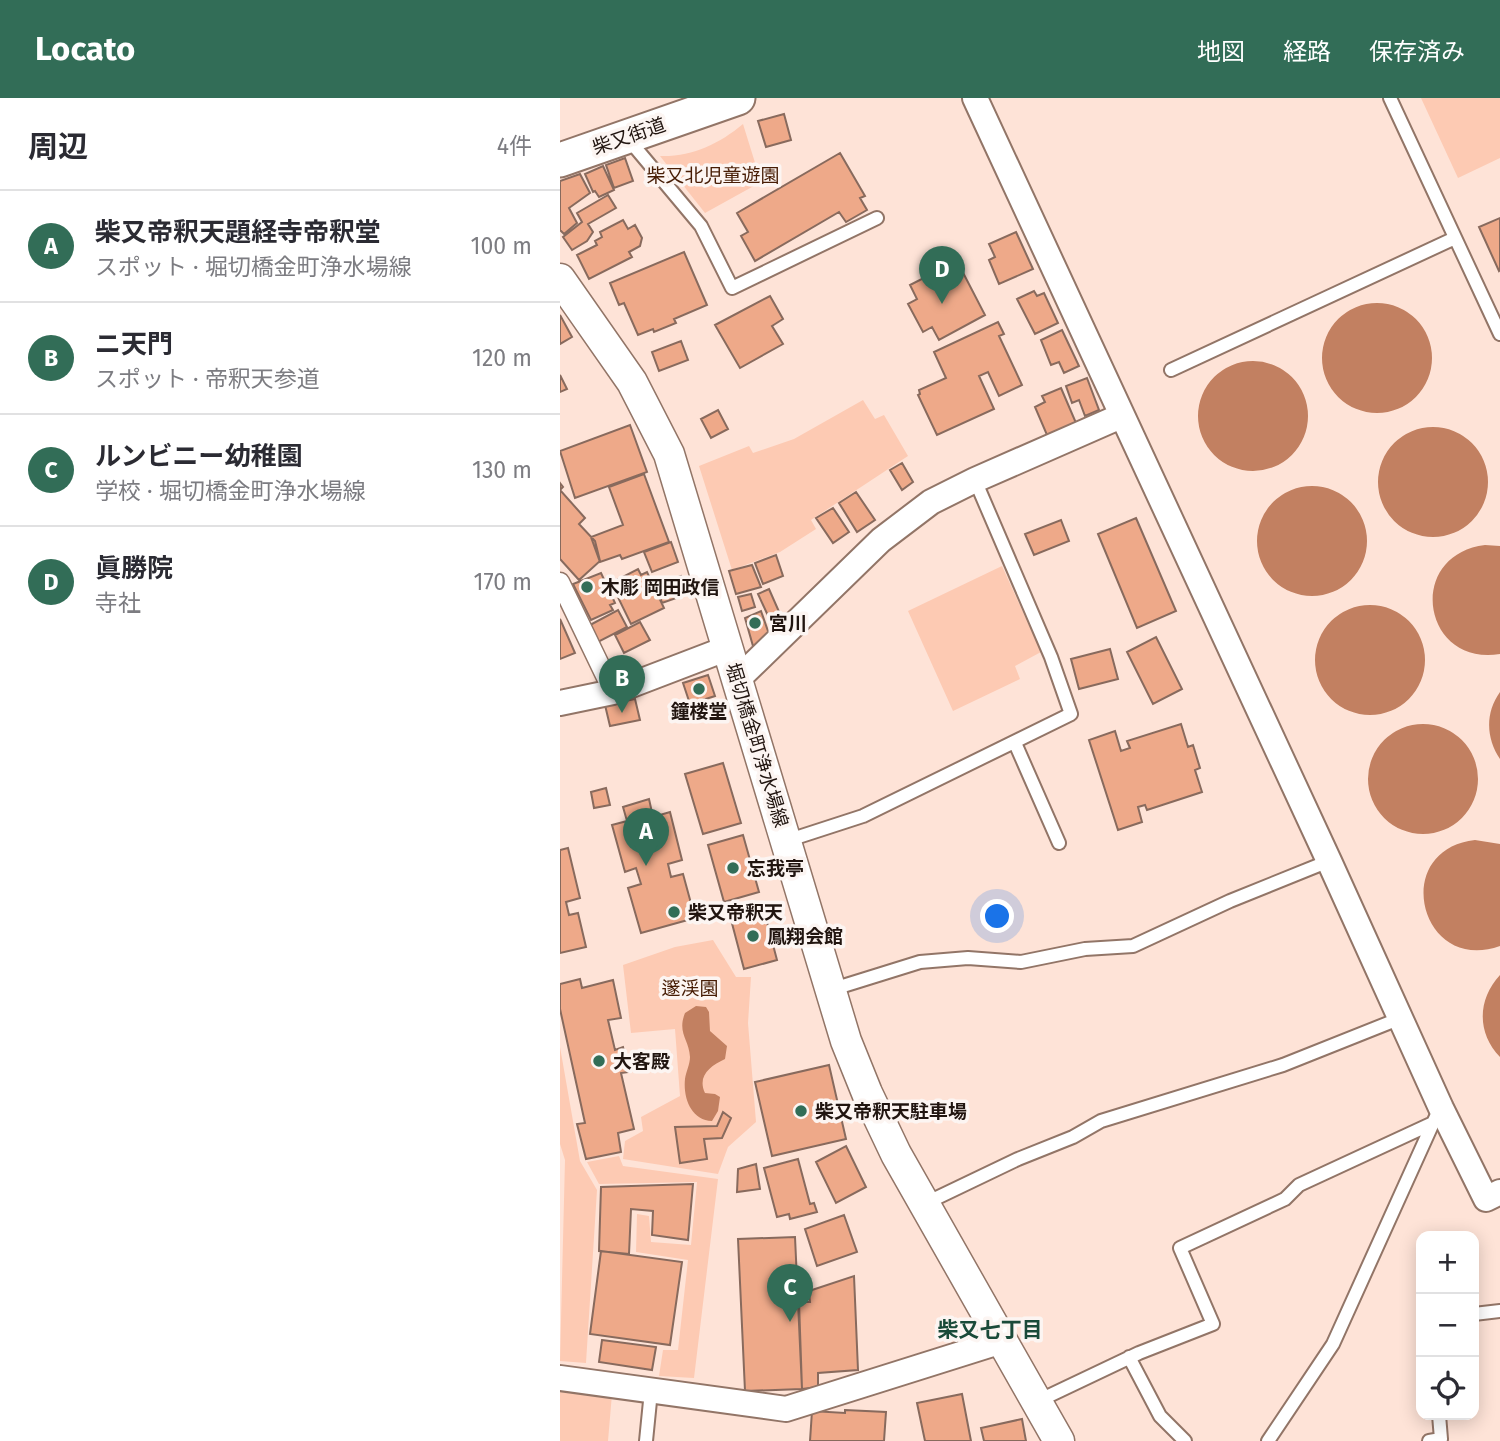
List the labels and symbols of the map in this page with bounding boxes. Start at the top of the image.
street label: 柴又街道 [589,113,669,159]
park label: 柴又北児童遊園 [646,164,780,187]
pin: D [919,246,965,304]
place label: 木彫 岡田政信 [601,576,720,599]
marker: 木彫 岡田政信 [579,579,595,595]
place label: 宮川 [769,612,807,635]
marker: 宮川 [747,615,763,631]
pin: B [599,655,645,713]
street label: 堀切橋金町浄水場線 [721,660,793,830]
marker: 鐘楼堂 [691,681,707,697]
place label: 鐘楼堂 [670,700,728,723]
pin: A [623,808,669,866]
place label: 忘我亭 [747,857,804,880]
marker: 忘我亭 [725,860,741,876]
your location [980,899,1014,933]
place label: 柴又帝釈天 [688,901,783,924]
marker: 柴又帝釈天 [666,904,682,920]
place label: 鳳翔会館 [767,925,843,948]
marker: 鳳翔会館 [745,928,761,944]
park label: 邃渓園 [661,977,719,1000]
place label: 大客殿 [613,1050,670,1073]
marker: 大客殿 [591,1053,607,1069]
place label: 柴又帝釈天駐車場 [815,1100,967,1123]
marker: 柴又帝釈天駐車場 [793,1103,809,1119]
pin: C [767,1264,813,1322]
district label: 柴又七丁目 [938,1317,1043,1343]

